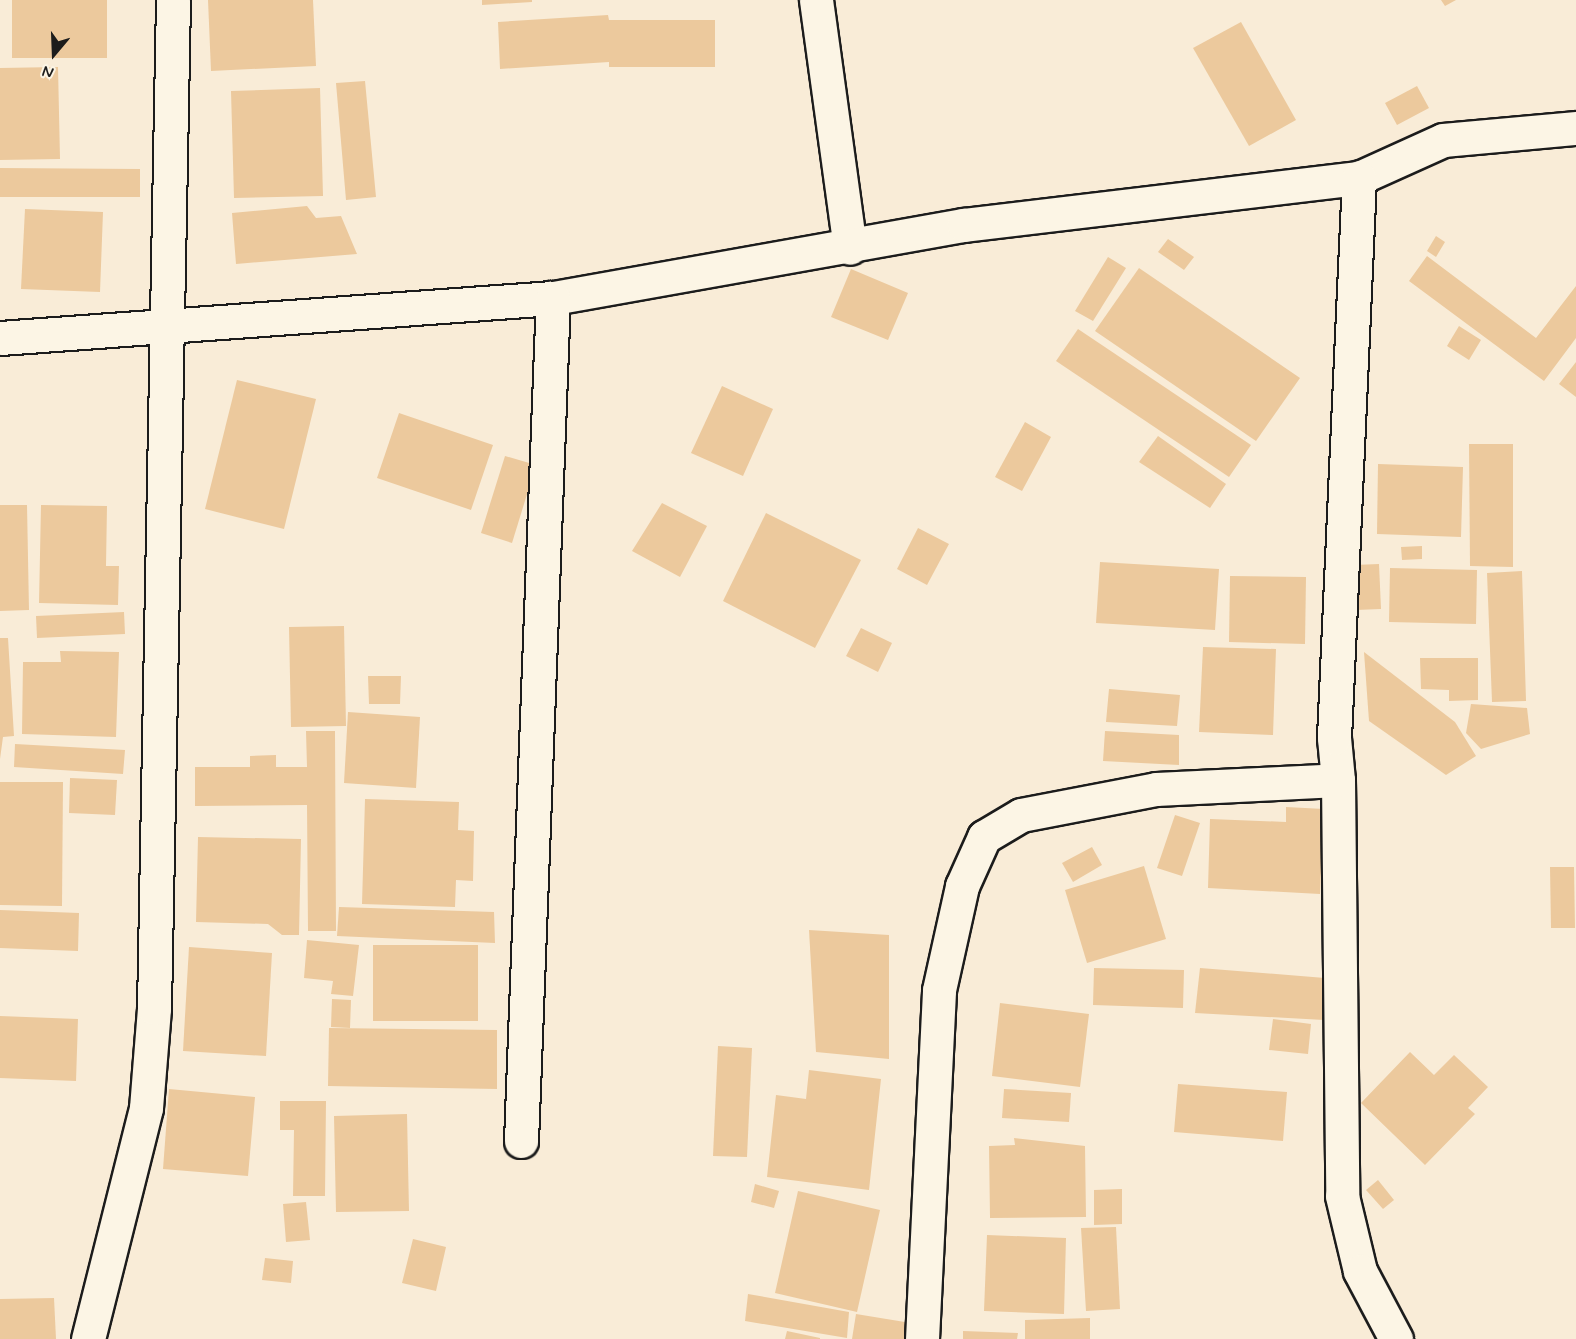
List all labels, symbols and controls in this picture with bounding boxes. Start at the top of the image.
north arrow [24,24,84,84]
text: N [40,60,56,83]

